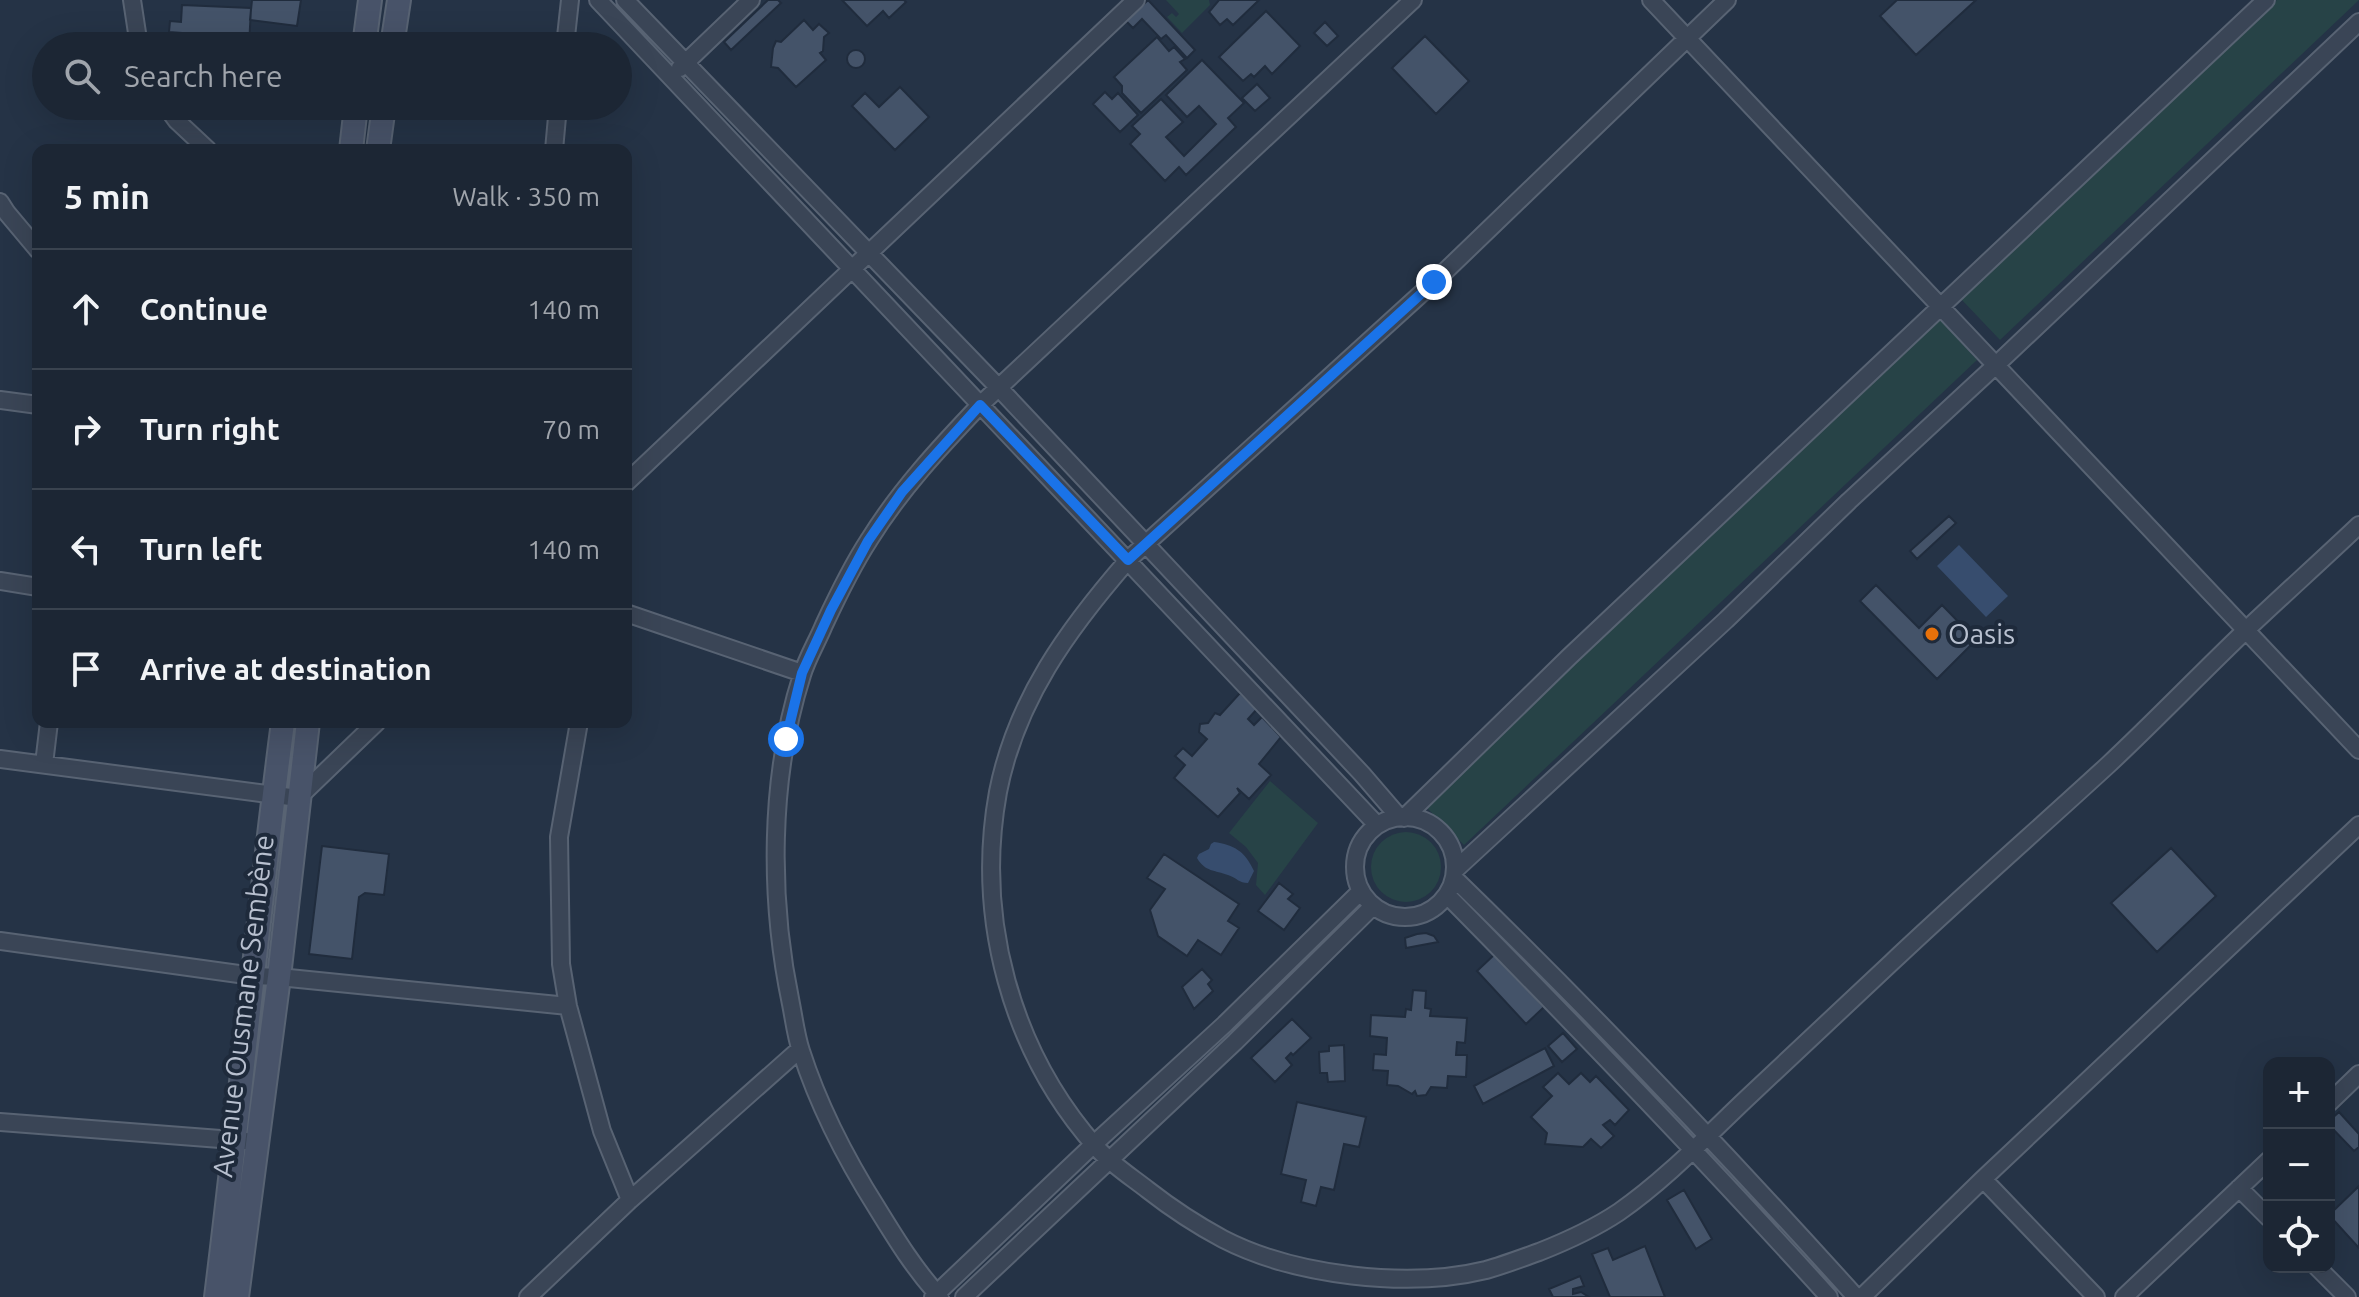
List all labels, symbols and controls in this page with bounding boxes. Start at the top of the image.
search box [32,32,632,120]
icon: search [60,54,104,98]
text: Search here [124,59,283,93]
text: 5 min [64,177,150,215]
text: Walk · 350 m [452,182,600,211]
route end [1416,264,1452,300]
icon: ahead [64,287,108,331]
text: Continue [140,292,268,326]
text: 140 m [528,295,600,324]
icon: right [64,407,108,451]
text: Turn right [140,412,280,446]
text: 70 m [542,415,600,444]
icon: left [64,527,108,571]
text: Turn left [140,532,262,566]
text: 140 m [528,535,600,564]
place label: Oasis [1948,618,2015,649]
marker: Oasis [1923,625,1941,643]
icon: arrive [64,647,108,691]
text: Arrive at destination [140,652,432,686]
route start [768,721,804,757]
street label: Avenue Ousmane Sembène [206,833,279,1179]
map controls [2263,1057,2335,1273]
button: + [2263,1057,2335,1129]
button: − [2263,1129,2335,1201]
button: locate [2263,1201,2335,1273]

